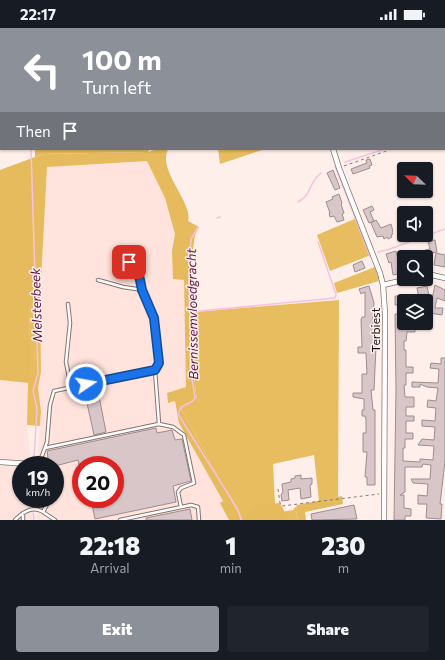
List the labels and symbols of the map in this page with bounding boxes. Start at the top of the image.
north arrow [397,162,433,198]
pin [112,245,146,279]
water label: Bernissemvloedgracht [183,248,201,380]
water label: Melsterbeek [27,267,45,342]
street label: Terbiest [368,308,382,352]
position arrow [65,363,107,405]
speed limit sign: 20 [72,456,124,508]

